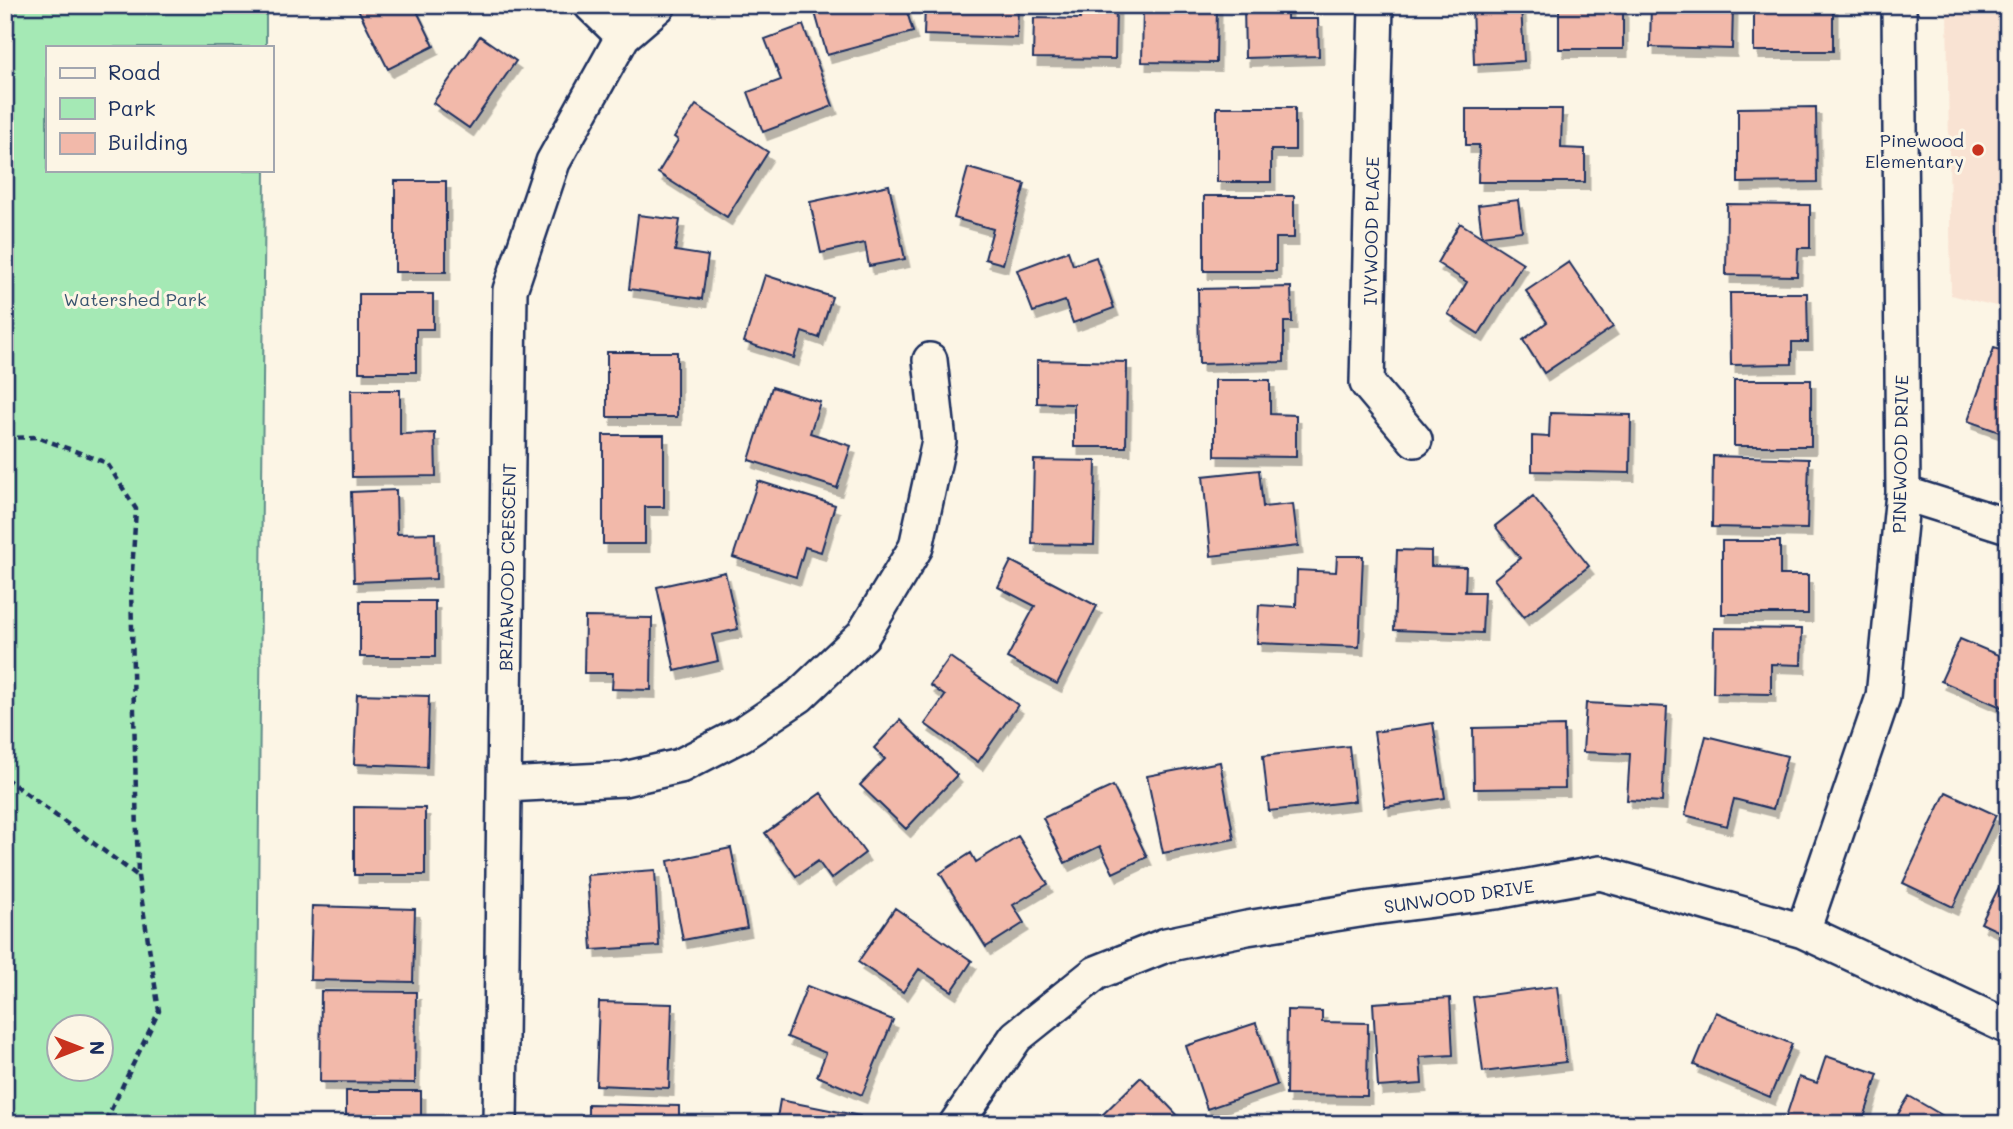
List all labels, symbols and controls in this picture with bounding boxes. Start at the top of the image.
legend [46,46,273,172]
text: Road [108,58,160,85]
text: Park [108,94,156,121]
text: Building [108,128,188,155]
place label: Pinewood Elementary [1865,128,1964,173]
marker: Pinewood Elementary [1970,142,1986,158]
street label: IVYWOOD PLACE [1358,156,1384,306]
park label: Watershed Park [63,287,207,311]
street label: PINEWOOD DRIVE [1887,374,1913,534]
street label: BRIARWOOD CRESCENT [493,463,521,671]
street label: SUNWOOD DRIVE [1382,874,1536,918]
north arrow [46,1014,116,1084]
text: N [85,1041,110,1055]

